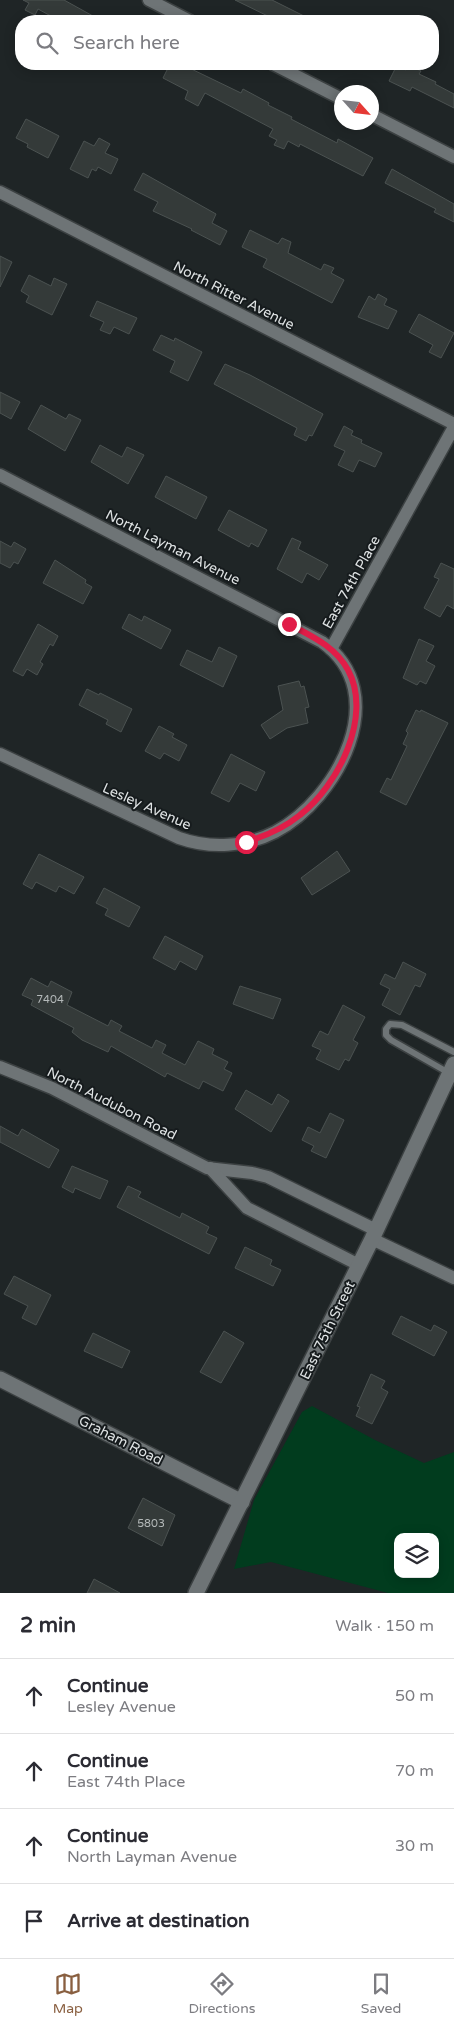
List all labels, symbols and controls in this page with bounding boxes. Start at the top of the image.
search box [15,15,439,70]
icon: search [33,29,61,57]
text: Search here [73,32,180,54]
north arrow [334,85,379,130]
street label: North Ritter Avenue [170,258,297,333]
street label: North Layman Avenue [103,506,243,589]
street label: East 74th Place [319,533,384,632]
route end [278,613,301,636]
street label: Lesley Avenue [100,779,194,834]
route start [235,831,258,854]
house number: 7404 [36,993,64,1006]
street label: North Audubon Road [44,1063,179,1144]
street label: East 75th Street [296,1278,359,1382]
street label: Graham Road [76,1412,166,1469]
house number: 5803 [137,1517,165,1530]
map controls [394,1533,439,1578]
button: layers [394,1533,439,1578]
text: 2 min [20,1613,76,1638]
text: Walk · 150 m [335,1616,434,1636]
text: Continue [67,1675,149,1697]
icon: ahead [20,1682,48,1710]
text: 50 m [395,1686,434,1706]
text: Lesley Avenue [67,1697,176,1717]
text: Continue [67,1750,149,1772]
icon: ahead [20,1757,48,1785]
text: 70 m [395,1761,434,1781]
text: East 74th Place [67,1772,185,1792]
text: Continue [67,1825,149,1847]
icon: ahead [20,1832,48,1860]
text: 30 m [395,1836,434,1856]
text: North Layman Avenue [67,1847,237,1867]
icon: arrive [20,1907,48,1935]
text: Arrive at destination [67,1910,250,1932]
tab: Map [53,1970,83,2017]
tab: Directions [188,1970,255,2017]
tab: Saved [361,1970,401,2017]

